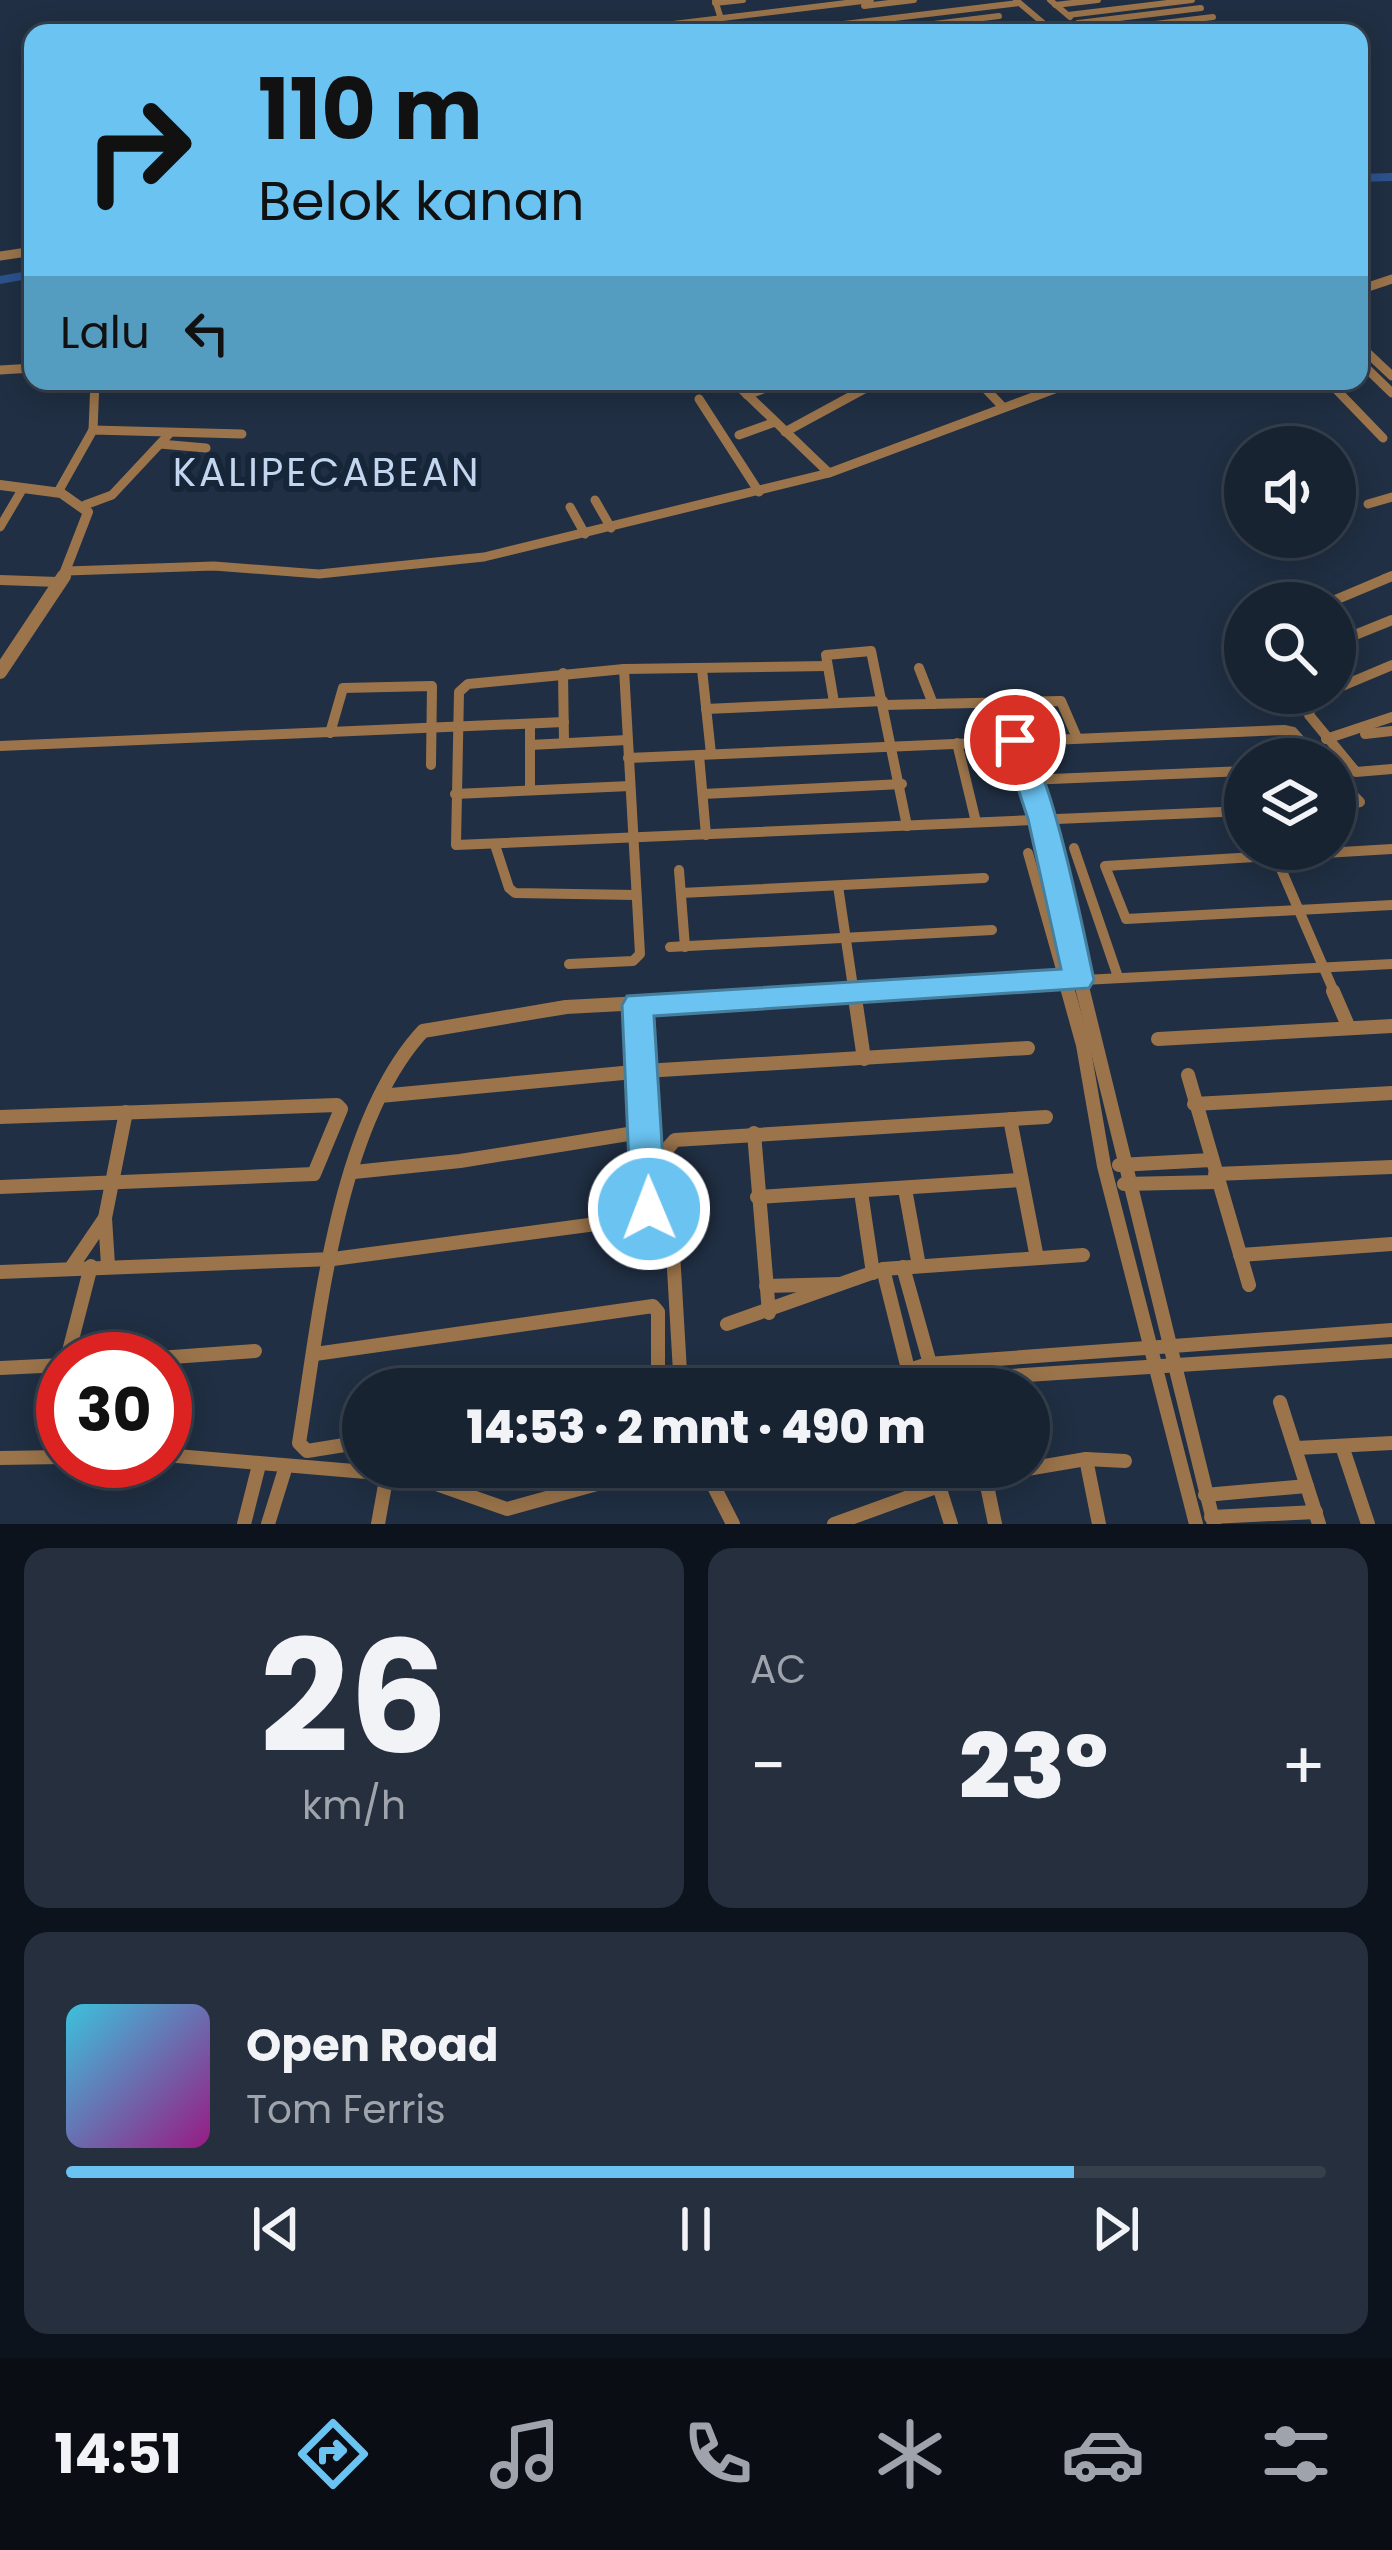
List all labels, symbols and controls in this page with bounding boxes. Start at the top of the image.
text: 110 m [258,51,483,168]
icon: right [60,72,216,228]
text: Belok kanan [258,163,585,239]
icon: left [174,300,240,366]
text: Lalu [60,301,150,364]
map controls [1224,426,1356,870]
button: sound [1224,426,1356,558]
district label: KALIPECABEAN [173,445,481,500]
button: search [1224,582,1356,714]
pin [964,689,1066,791]
icon: arrive [982,707,1048,773]
button: layers [1224,738,1356,870]
position arrow [586,1146,712,1272]
speed limit sign: 30 [36,1332,192,1488]
text: 14:53 · 2 mnt · 490 m [466,1396,926,1459]
text: 26 [260,1588,448,1807]
text: AC [750,1642,806,1697]
text: 23° [959,1703,1108,1830]
text: − [750,1720,786,1812]
text: + [1281,1720,1326,1812]
text: km/h [302,1778,406,1833]
text: Open Road [246,2014,499,2077]
text: Tom Ferris [246,2082,446,2137]
icon: previous [243,2196,309,2262]
icon: pause [663,2196,729,2262]
icon: next [1083,2196,1149,2262]
icon: directions [291,2412,375,2496]
icon: music [483,2412,567,2496]
icon: phone [676,2412,760,2496]
icon: climate [868,2412,952,2496]
icon: car [1061,2412,1145,2496]
icon: filters [1254,2412,1338,2496]
text: 14:51 [54,2416,182,2492]

